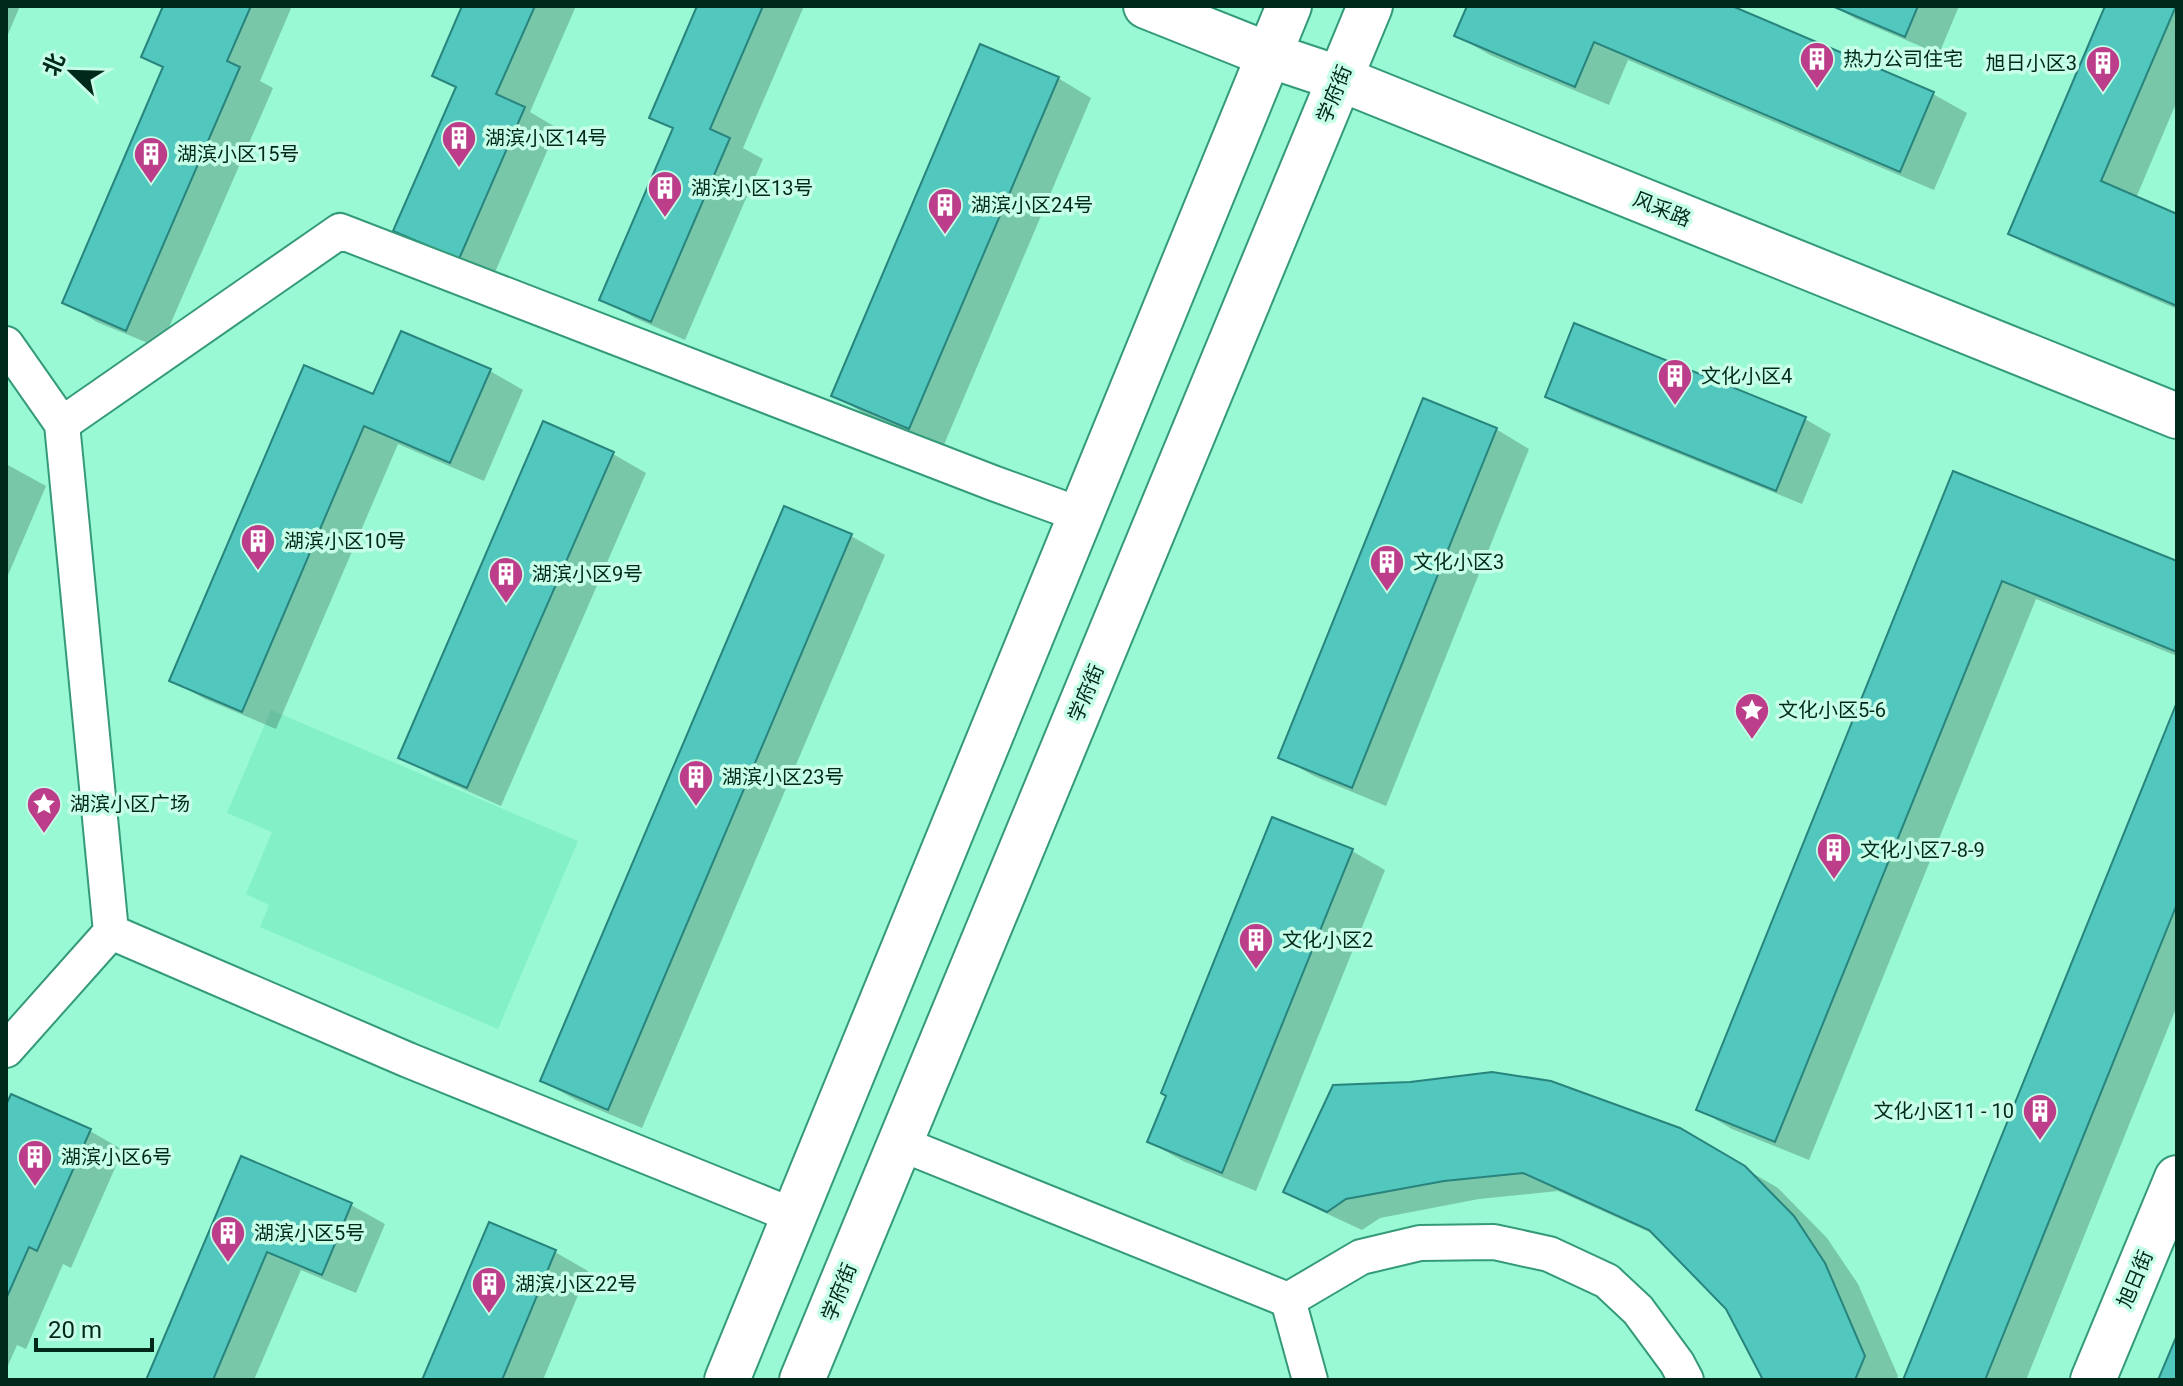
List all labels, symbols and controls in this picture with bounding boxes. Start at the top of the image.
north arrow [32,32,112,112]
building icon: 热力公司住宅 [1798,40,1836,90]
building icon: 旭日小区3 [2084,44,2122,94]
place label: 热力公司住宅 [1843,47,1963,71]
text: 北 [38,49,70,79]
place label: 旭日小区3 [1986,51,2077,75]
street label: 学府街 [1312,62,1356,126]
building icon: 湖滨小区14号 [440,119,478,169]
place label: 湖滨小区14号 [485,126,607,150]
building icon: 湖滨小区15号 [132,135,170,185]
place label: 湖滨小区15号 [177,142,299,166]
building icon: 湖滨小区13号 [646,169,684,219]
place label: 湖滨小区13号 [691,176,813,200]
building icon: 湖滨小区24号 [926,186,964,236]
street label: 风采路 [1630,187,1694,231]
place label: 湖滨小区24号 [971,193,1093,217]
building icon: 文化小区4 [1656,357,1694,407]
place label: 文化小区4 [1701,364,1792,388]
building icon: 湖滨小区10号 [239,522,277,572]
place label: 湖滨小区10号 [284,529,406,553]
building icon: 文化小区3 [1368,543,1406,593]
place label: 文化小区3 [1413,550,1504,574]
building icon: 湖滨小区9号 [487,555,525,605]
place label: 湖滨小区9号 [532,562,643,586]
street label: 学府街 [1063,661,1109,725]
place icon: 文化小区5-6 [1733,691,1771,741]
place label: 文化小区5-6 [1778,698,1886,722]
building icon: 湖滨小区23号 [677,758,715,808]
place label: 湖滨小区23号 [722,765,844,789]
place icon: 湖滨小区广场 [25,785,63,835]
place label: 湖滨小区广场 [70,792,190,816]
building icon: 文化小区7-8-9 [1815,831,1853,881]
place label: 文化小区7-8-9 [1860,838,1985,862]
building icon: 文化小区2 [1237,921,1275,971]
place label: 文化小区2 [1282,928,1373,952]
building icon: 文化小区11 - 10 [2021,1092,2059,1142]
place label: 文化小区11 - 10 [1874,1099,2014,1123]
building icon: 湖滨小区6号 [16,1138,54,1188]
place label: 湖滨小区6号 [61,1145,172,1169]
building icon: 湖滨小区5号 [209,1214,247,1264]
place label: 湖滨小区5号 [254,1221,365,1245]
street label: 旭日街 [2112,1247,2158,1311]
street label: 学府街 [817,1260,861,1324]
building icon: 湖滨小区22号 [470,1265,508,1315]
place label: 湖滨小区22号 [515,1272,637,1296]
scale bar [36,1302,152,1352]
text: 20 m [48,1316,102,1344]

